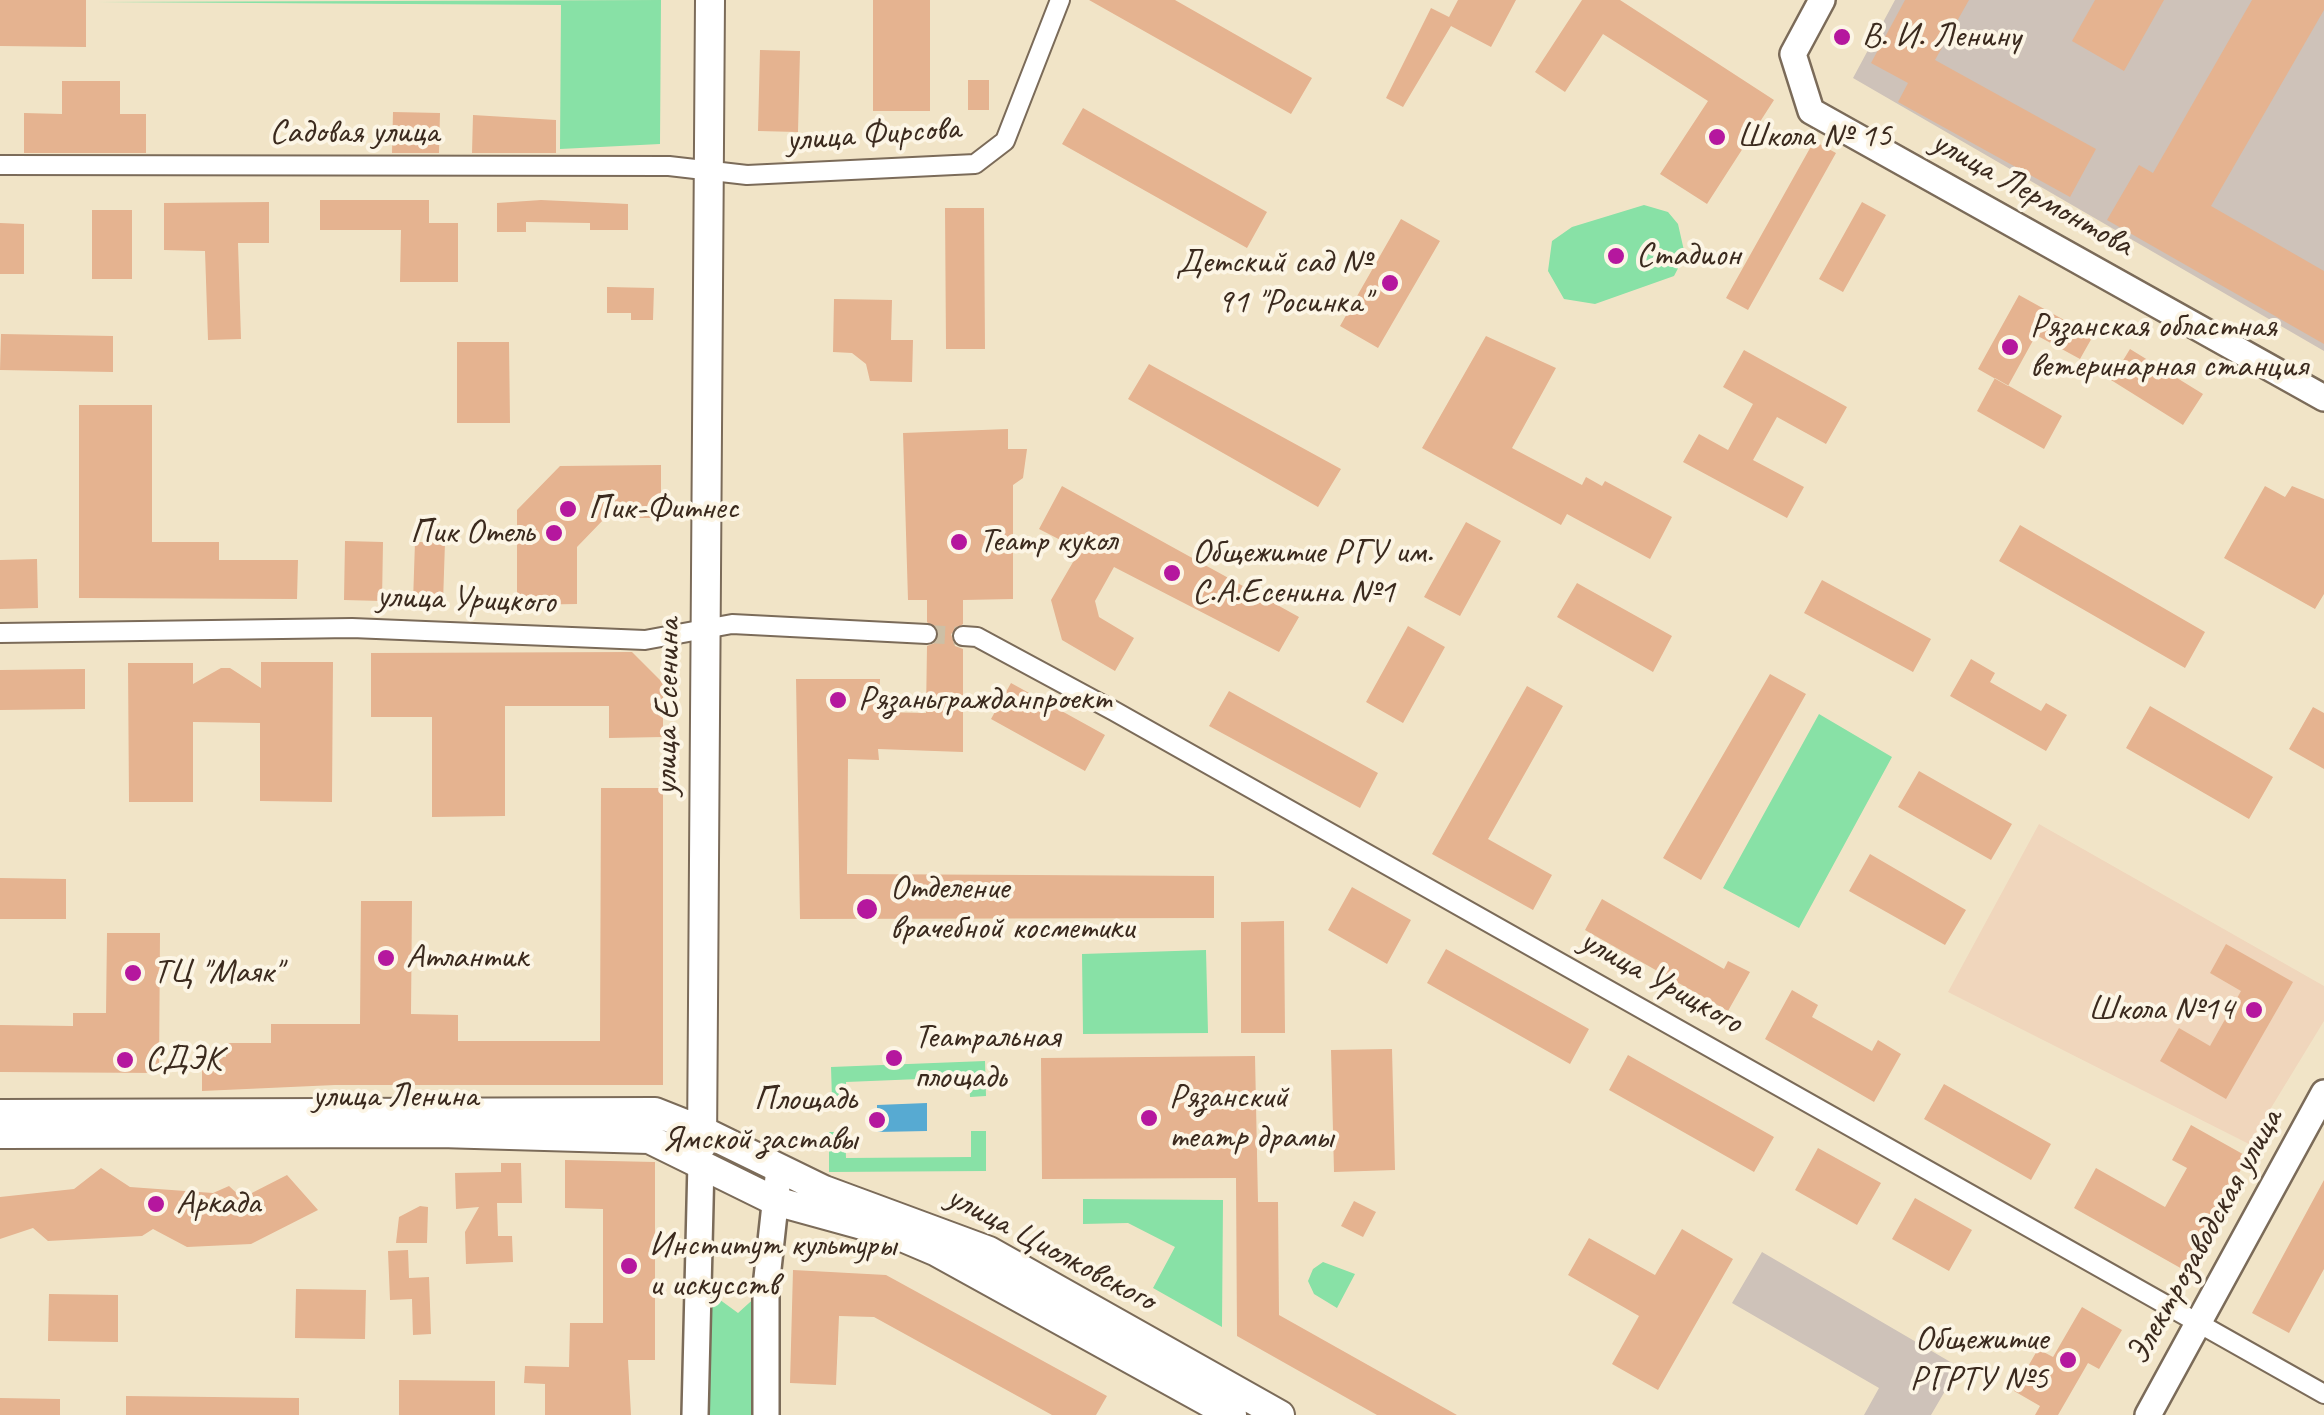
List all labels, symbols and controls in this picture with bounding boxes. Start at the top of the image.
place label: В. И. Ленину [1862,16,2021,58]
marker: В. И. Ленину [1831,26,1853,48]
street label: улица Фирсова [785,108,961,162]
street label: Садовая улица [269,112,439,154]
place label: Школа № 15 [1737,116,1892,158]
street label: улица Лермонтова [1924,121,2140,267]
marker: Школа № 15 [1706,126,1728,148]
place label: Стадион [1636,235,1741,277]
place label: Детский сад № 91 "Росинка" [1176,242,1370,324]
marker: Стадион [1605,245,1627,267]
marker: Детский сад № 91 "Росинка" [1379,272,1401,294]
place label: Рязанская областная ветеринарная станция [2030,306,2308,388]
marker: Рязанская областная ветеринарная станция [1999,336,2021,358]
place label: Пик-Фитнес [588,488,738,530]
marker: Пик-Фитнес [557,498,579,520]
place label: Пик Отель [410,512,534,554]
place label: Театр кукол [979,521,1117,563]
marker: Пик Отель [543,522,565,544]
marker: Театр кукол [948,531,970,553]
place label: Общежитие РГУ им. С.А.Есенина №1 [1192,532,1433,614]
marker: Общежитие РГУ им. С.А.Есенина №1 [1161,562,1183,584]
street label: улица Урицкого [376,576,556,624]
street label: улица Есенина [645,618,691,796]
place label: Рязаньгражданпроект [858,679,1112,721]
marker: Рязаньгражданпроект [827,689,849,711]
place label: Отделение врачебной косметики [890,868,1134,950]
marker: Отделение врачебной косметики [854,896,880,922]
street label: улица Урицкого [1573,920,1749,1044]
place label: Атлантик [406,937,528,979]
marker: Атлантик [375,947,397,969]
place label: ТЦ "Маяк" [153,952,281,994]
marker: ТЦ "Маяк" [122,962,144,984]
place label: Школа №14 [2088,989,2234,1031]
marker: Школа №14 [2243,999,2265,1021]
place label: Театральная площадь [914,1017,1060,1099]
place label: СДЭК [145,1039,222,1081]
marker: Театральная площадь [883,1047,905,1069]
marker: СДЭК [114,1049,136,1071]
street label: улица Ленина [312,1076,478,1118]
place label: Рязанский театр драмы [1169,1077,1333,1159]
place label: Площадь Ямской заставы [662,1079,857,1161]
street label: Электрозаводская улица [2117,1102,2293,1372]
marker: Рязанский театр драмы [1138,1107,1160,1129]
marker: Площадь Ямской заставы [866,1109,888,1131]
street label: улица Циолковского [939,1176,1163,1322]
place label: Аркада [176,1183,260,1225]
marker: Аркада [145,1193,167,1215]
place label: Институт культуры и искусств [649,1225,896,1307]
marker: Институт культуры и искусств [618,1255,640,1277]
place label: Общежитие РГРТУ №5 [1910,1319,2048,1401]
marker: Общежитие РГРТУ №5 [2057,1349,2079,1371]

